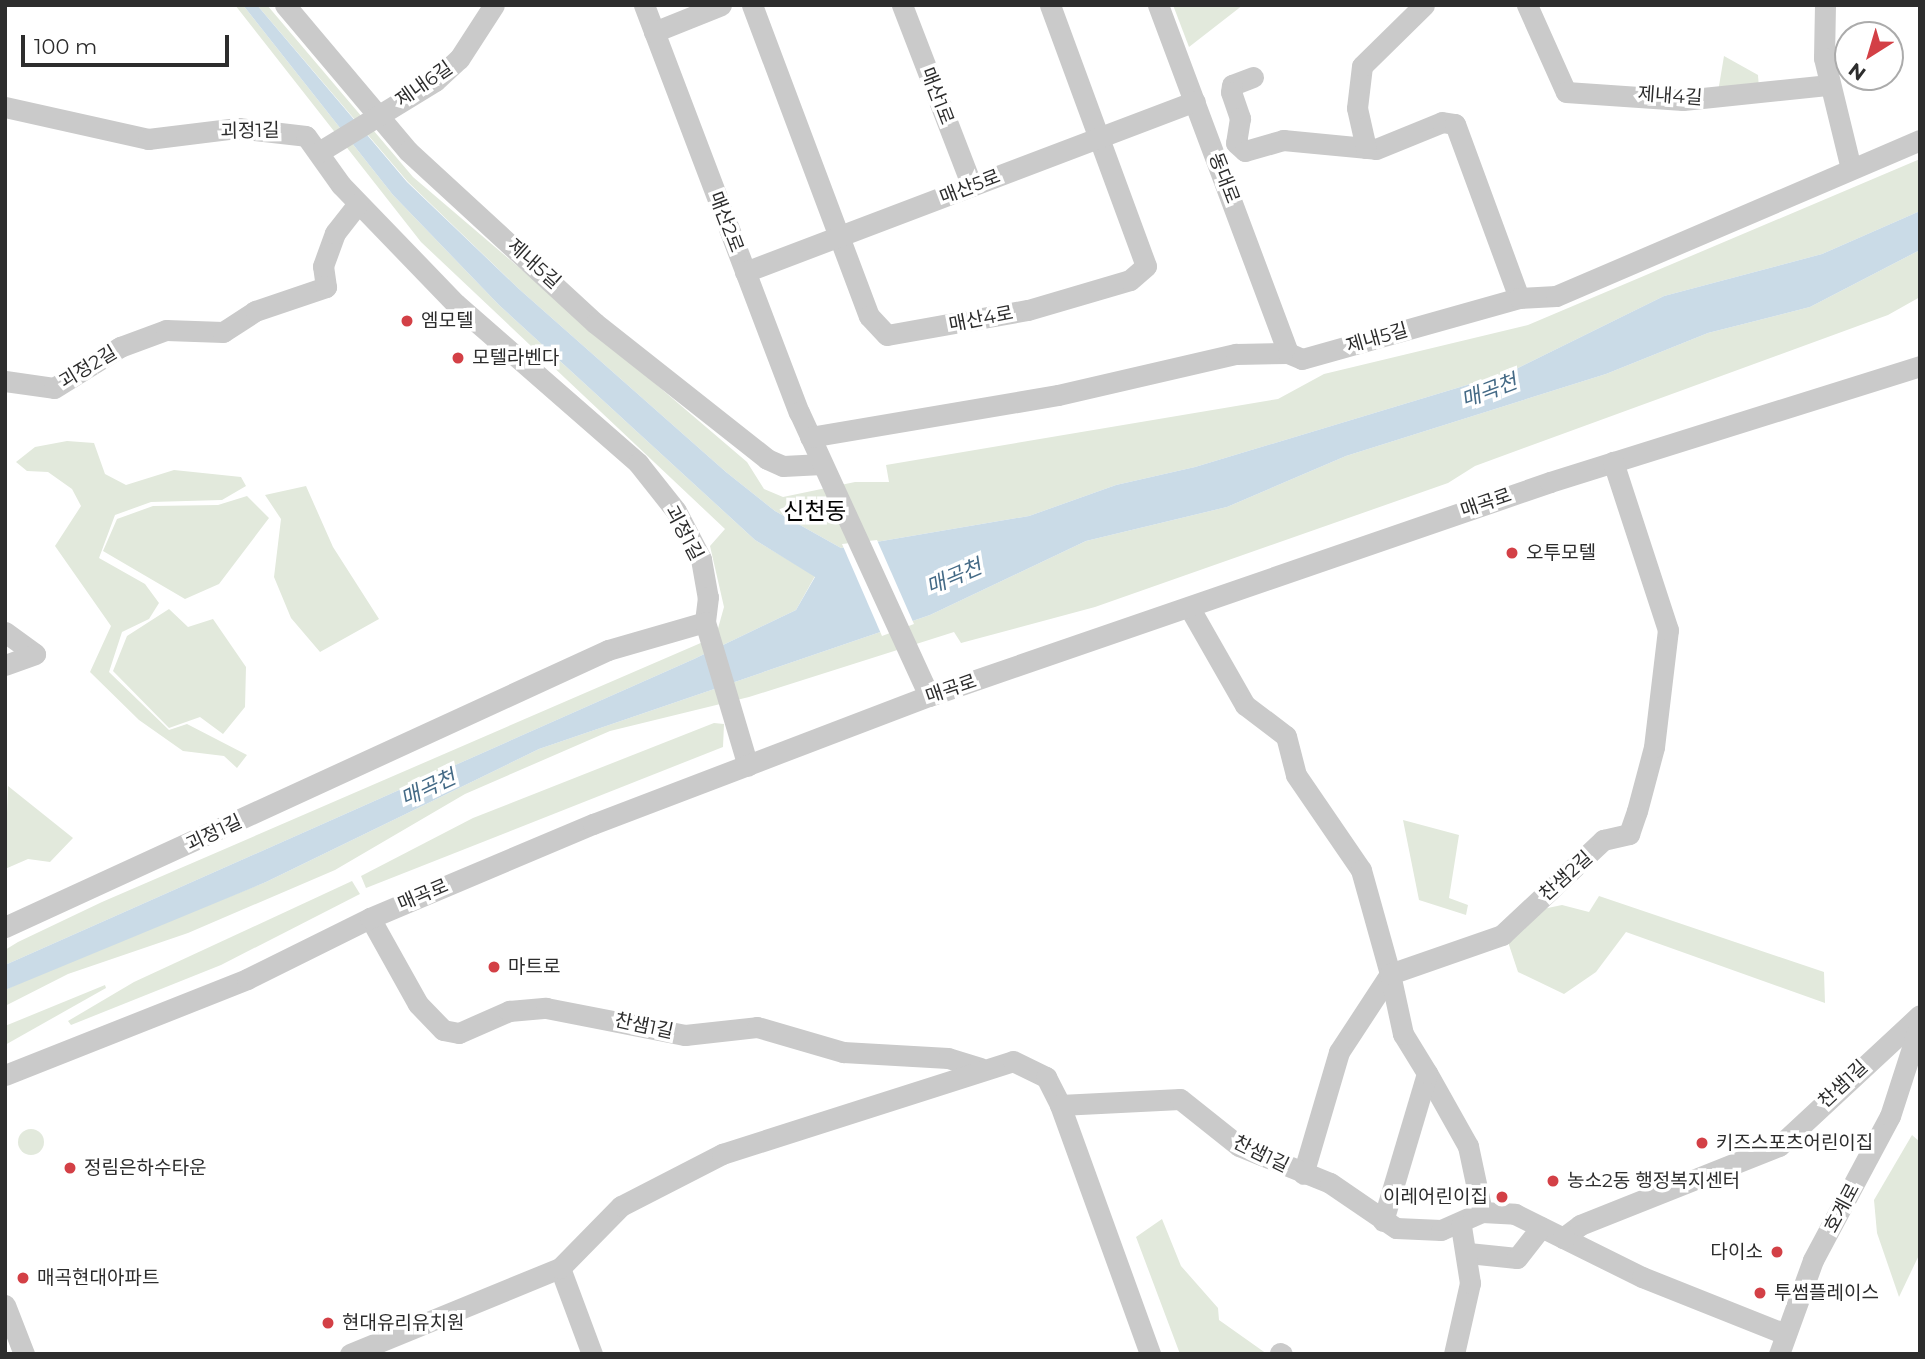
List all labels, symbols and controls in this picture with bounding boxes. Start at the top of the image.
scale bar [24,21,233,65]
north arrow [1834,21,1904,91]
text: 100 m [34,34,97,59]
street label: 제내6길 [391,56,457,112]
text: N [1844,58,1870,85]
street label: 매산1로 [916,64,958,128]
street label: 제내4길 [1637,82,1703,110]
street label: 괴정1길 [220,119,280,143]
street label: 동대로 [1204,149,1244,207]
street label: 매산5로 [936,165,1004,209]
street label: 매산2로 [704,188,748,256]
street label: 제내5길 [503,234,565,294]
street label: 매산4로 [947,302,1015,336]
place label: 엠모텔 [421,310,473,332]
marker: 엠모텔 [399,313,415,329]
street label: 제내5길 [1343,318,1411,358]
street label: 괴정2길 [55,341,121,393]
place label: 모텔라벤다 [472,347,559,369]
marker: 모텔라벤다 [450,350,466,366]
water label: 매곡천 [1457,369,1521,413]
street label: 매곡로 [1457,484,1515,522]
district label: 신천동 [783,497,847,525]
street label: 괴정1길 [660,501,708,565]
place label: 오투모텔 [1526,542,1596,564]
marker: 오투모텔 [1504,545,1520,561]
water label: 매곡천 [922,554,986,600]
street label: 매곡로 [922,670,980,708]
water label: 매곡천 [396,764,460,812]
street label: 괴정1길 [182,810,246,856]
street label: 찬샘2길 [1535,846,1597,906]
street label: 매곡로 [394,874,452,916]
place label: 마트로 [508,956,560,978]
marker: 마트로 [486,959,502,975]
street label: 찬샘1길 [613,1009,675,1043]
street label: 찬샘1길 [1814,1055,1872,1113]
street label: 찬샘1길 [1229,1131,1293,1177]
place label: 키즈스포츠어린이집 [1716,1132,1873,1154]
marker: 키즈스포츠어린이집 [1694,1135,1710,1151]
place label: 정림은하수타운 [84,1157,206,1179]
marker: 정림은하수타운 [62,1160,78,1176]
place label: 농소2동 행정복지센터 [1567,1170,1740,1192]
marker: 농소2동 행정복지센터 [1545,1173,1561,1189]
street label: 호계로 [1820,1179,1864,1237]
place label: 이레어린이집 [1383,1186,1488,1208]
marker: 이레어린이집 [1494,1189,1510,1205]
place label: 다이소 [1711,1241,1763,1263]
marker: 다이소 [1769,1244,1785,1260]
place label: 매곡현대아파트 [37,1267,159,1289]
marker: 매곡현대아파트 [15,1270,31,1286]
place label: 투썸플레이스 [1774,1282,1879,1304]
marker: 투썸플레이스 [1752,1285,1768,1301]
place label: 현대유리유치원 [342,1312,464,1334]
marker: 현대유리유치원 [320,1315,336,1331]

